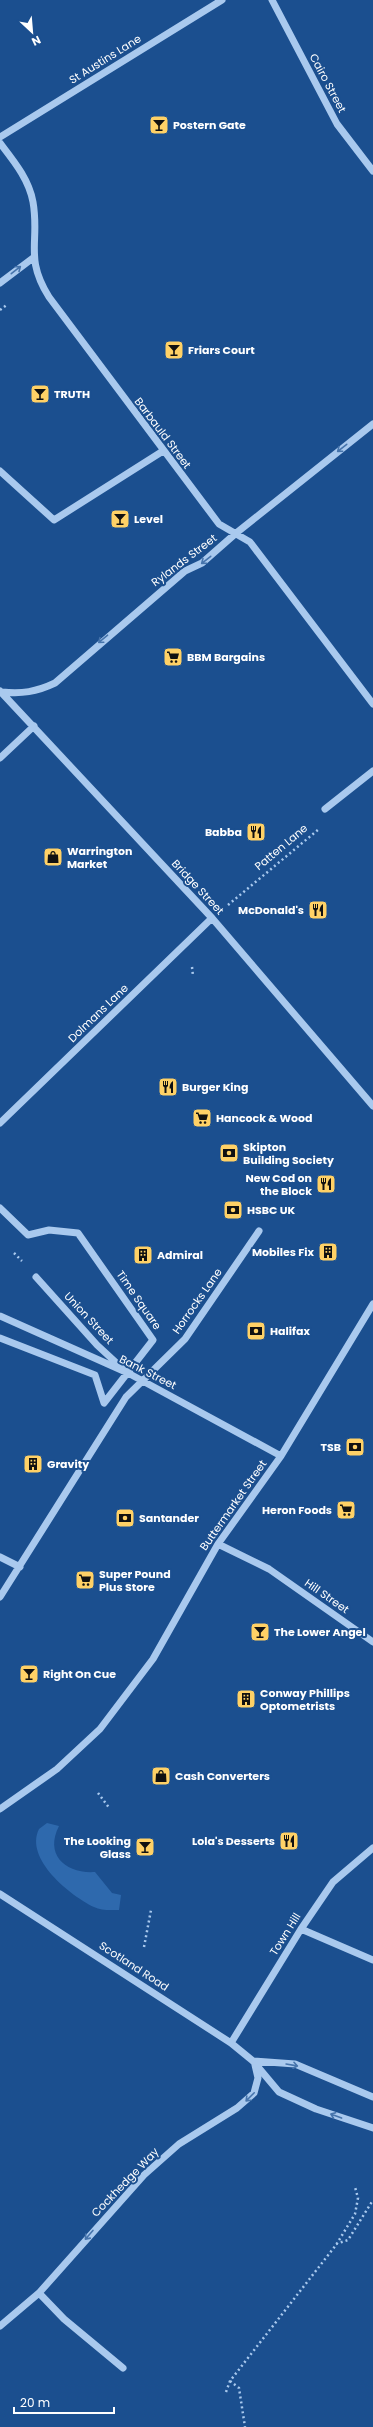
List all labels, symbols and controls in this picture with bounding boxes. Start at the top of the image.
north arrow [12,12,52,52]
street label: St Austins Lane [66,30,144,88]
text: N [29,32,44,50]
street label: Cairo Street [306,51,350,115]
bar icon: Postern Gate [148,114,170,136]
place label: Postern Gate [173,117,246,133]
one-way arrow [11,266,22,275]
bar icon: Friars Court [163,339,185,361]
place label: Friars Court [188,342,255,358]
bar icon: TRUTH [29,383,51,405]
place label: TRUTH [54,386,90,402]
street label: Barbauld Street [131,394,195,472]
one-way arrow [337,444,348,453]
bar icon: Level [109,508,131,530]
place label: Level [134,511,163,527]
street label: Rylands Street [148,530,220,590]
one-way arrow [200,556,211,564]
one-way arrow [98,635,109,644]
supermarket icon: BBM Bargains [162,646,184,668]
place label: BBM Bargains [187,649,265,665]
street label: Patten Lane [251,820,311,874]
restaurant icon: Babba [245,821,267,843]
place label: Babba [205,824,242,840]
place label: Warrington Market [67,843,132,872]
shop icon: Warrington Market [42,846,64,868]
street label: Bridge Street [168,856,228,918]
restaurant icon: McDonald's [307,899,329,921]
place label: McDonald's [238,902,304,918]
street label: Dolmans Lane [64,980,132,1046]
restaurant icon: Burger King [157,1076,179,1098]
place label: Burger King [182,1079,248,1095]
supermarket icon: Hancock & Wood [191,1107,213,1129]
place label: Hancock & Wood [216,1110,313,1126]
place label: Skipton Building Society [243,1139,334,1168]
bank icon: Skipton Building Society [218,1142,240,1164]
place label: New Cod on the Block [245,1170,312,1199]
restaurant icon: New Cod on the Block [315,1173,337,1195]
bank icon: HSBC UK [222,1199,244,1221]
place label: HSBC UK [247,1202,296,1218]
building icon: Mobiles Fix [317,1241,339,1263]
building icon: Admiral [132,1244,154,1266]
place label: Mobiles Fix [252,1244,315,1260]
place label: Admiral [157,1247,203,1263]
street label: Horrocks Lane [168,1265,226,1337]
street label: Time Square [113,1267,165,1333]
street label: Union Street [61,1288,117,1348]
bank icon: Halifax [245,1320,267,1342]
place label: Halifax [270,1323,310,1339]
street label: Bank Street [117,1351,179,1393]
bank icon: TSB [344,1436,366,1458]
place label: TSB [320,1439,341,1455]
building icon: Gravity [22,1453,44,1475]
place label: Gravity [47,1456,89,1472]
street label: Buttermarket Street [196,1456,270,1554]
supermarket icon: Heron Foods [335,1499,357,1521]
place label: Heron Foods [262,1502,332,1518]
bank icon: Santander [114,1507,136,1529]
place label: Santander [139,1510,199,1526]
place label: Super Pound Plus Store [99,1566,171,1595]
supermarket icon: Super Pound Plus Store [74,1569,96,1591]
street label: Hill Street [302,1575,352,1617]
bar icon: The Lower Angel [249,1621,271,1643]
place label: The Lower Angel [274,1624,366,1640]
bar icon: Right On Cue [18,1663,40,1685]
place label: Right On Cue [43,1666,116,1682]
place label: Conway Phillips Optometrists [260,1685,350,1714]
building icon: Conway Phillips Optometrists [235,1688,257,1710]
shop icon: Cash Converters [150,1765,172,1787]
place label: Cash Converters [175,1768,270,1784]
restaurant icon: Lola's Desserts [278,1830,300,1852]
place label: The Looking Glass [64,1833,131,1862]
place label: Lola's Desserts [192,1833,275,1849]
bar icon: The Looking Glass [134,1836,156,1858]
street label: Town Hill [266,1910,304,1958]
street label: Scotland Road [96,1937,172,1995]
one-way arrow [285,2061,298,2069]
one-way arrow [245,2092,255,2101]
one-way arrow [330,2112,342,2120]
street label: Cockhedge Way [88,2143,163,2220]
one-way arrow [85,2230,94,2241]
scale bar [14,2389,114,2415]
text: 20 m [20,2394,50,2411]

